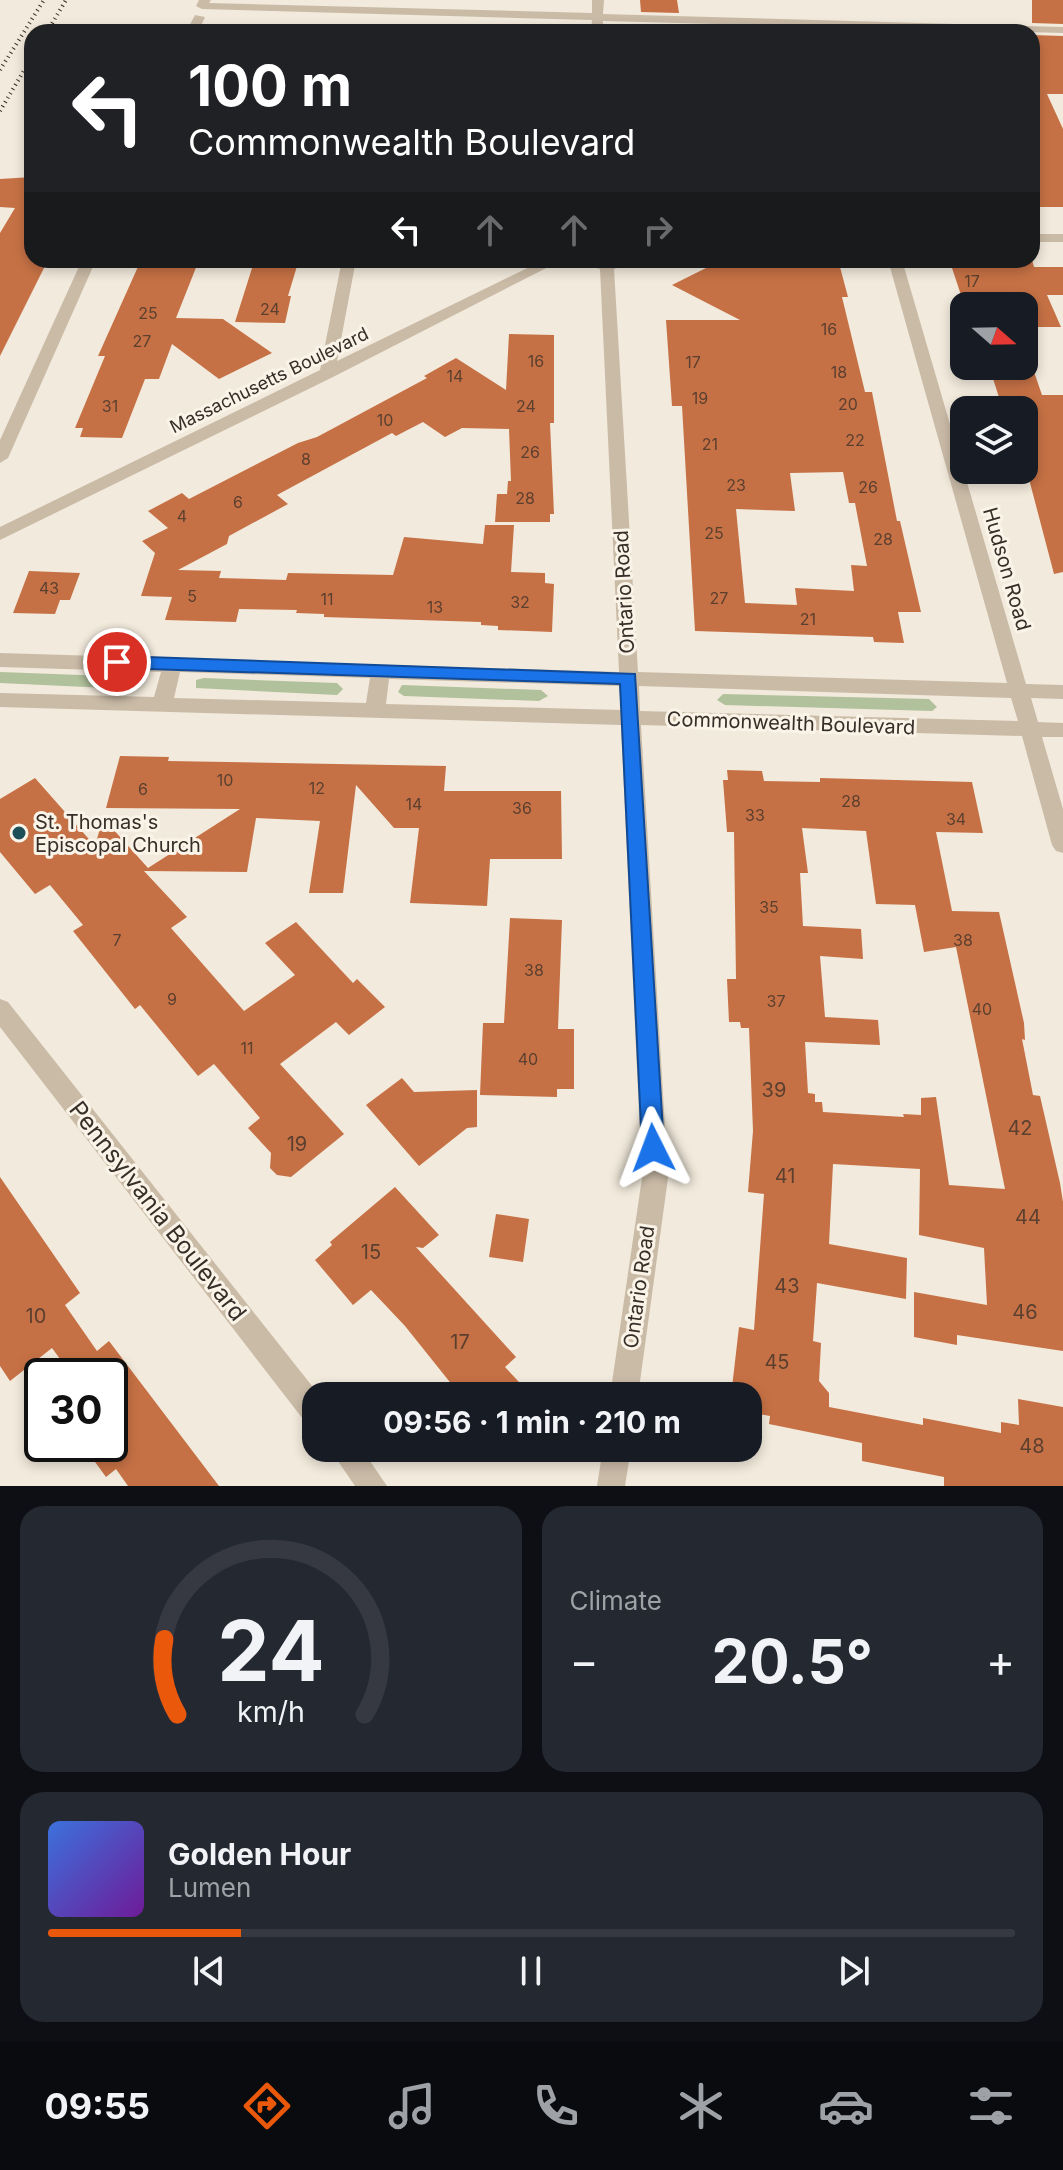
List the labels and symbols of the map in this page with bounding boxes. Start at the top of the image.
house number: 17 [964,271,980,291]
north arrow [950,292,1038,380]
house number: 24 [260,299,280,319]
house number: 25 [138,303,158,323]
house number: 16 [821,319,837,339]
street label: Massachusetts Boulevard [166,323,372,437]
house number: 27 [133,331,151,351]
house number: 16 [528,351,544,371]
house number: 17 [685,352,701,372]
house number: 18 [831,362,847,382]
house number: 14 [447,366,463,386]
house number: 19 [692,388,708,408]
house number: 20 [838,394,858,414]
house number: 31 [102,396,118,416]
house number: 24 [516,396,536,416]
house number: 10 [377,410,393,430]
house number: 22 [845,430,865,450]
house number: 21 [702,434,718,454]
house number: 26 [520,442,540,462]
house number: 8 [301,449,311,469]
house number: 23 [726,475,746,495]
house number: 26 [858,477,878,497]
house number: 28 [515,488,535,508]
house number: 6 [233,492,243,512]
street label: Hudson Road [978,505,1036,633]
house number: 4 [177,506,187,526]
house number: 25 [704,523,724,543]
house number: 28 [873,529,893,549]
street label: Ontario Road [609,530,639,654]
house number: 43 [39,578,59,598]
house number: 5 [187,586,197,606]
house number: 27 [710,588,728,608]
house number: 11 [320,589,334,609]
house number: 32 [510,592,530,612]
house number: 13 [427,597,443,617]
house number: 21 [800,609,816,629]
pin [83,628,151,696]
street label: Commonwealth Boulevard [666,707,916,739]
house number: 10 [217,770,233,790]
house number: 12 [309,778,325,798]
house number: 6 [138,779,148,799]
house number: 28 [841,791,861,811]
house number: 14 [406,794,422,814]
house number: 36 [512,798,532,818]
house number: 33 [745,805,765,825]
house number: 34 [946,809,966,829]
place label: St. Thomas's Episcopal Church [35,810,201,857]
marker: St. Thomas's Episcopal Church [10,824,28,842]
house number: 35 [759,897,779,917]
house number: 7 [112,930,122,950]
house number: 38 [953,930,973,950]
house number: 38 [524,960,544,980]
house number: 9 [167,989,177,1009]
house number: 37 [767,991,785,1011]
house number: 40 [972,999,992,1019]
house number: 11 [240,1038,254,1058]
house number: 40 [518,1049,538,1069]
house number: 39 [762,1078,786,1102]
street label: Pennsylvania Boulevard [63,1095,253,1327]
position arrow [611,1106,695,1190]
house number: 42 [1007,1116,1033,1140]
house number: 19 [287,1132,307,1156]
house number: 41 [775,1164,795,1188]
house number: 44 [1015,1205,1041,1229]
street label: Ontario Road [619,1224,659,1350]
house number: 15 [361,1240,381,1264]
house number: 43 [774,1274,800,1298]
house number: 46 [1012,1300,1038,1324]
house number: 10 [26,1304,46,1328]
house number: 17 [450,1330,470,1354]
house number: 45 [764,1350,790,1374]
speed limit sign: 30 [24,1358,128,1462]
house number: 48 [1019,1434,1045,1458]

